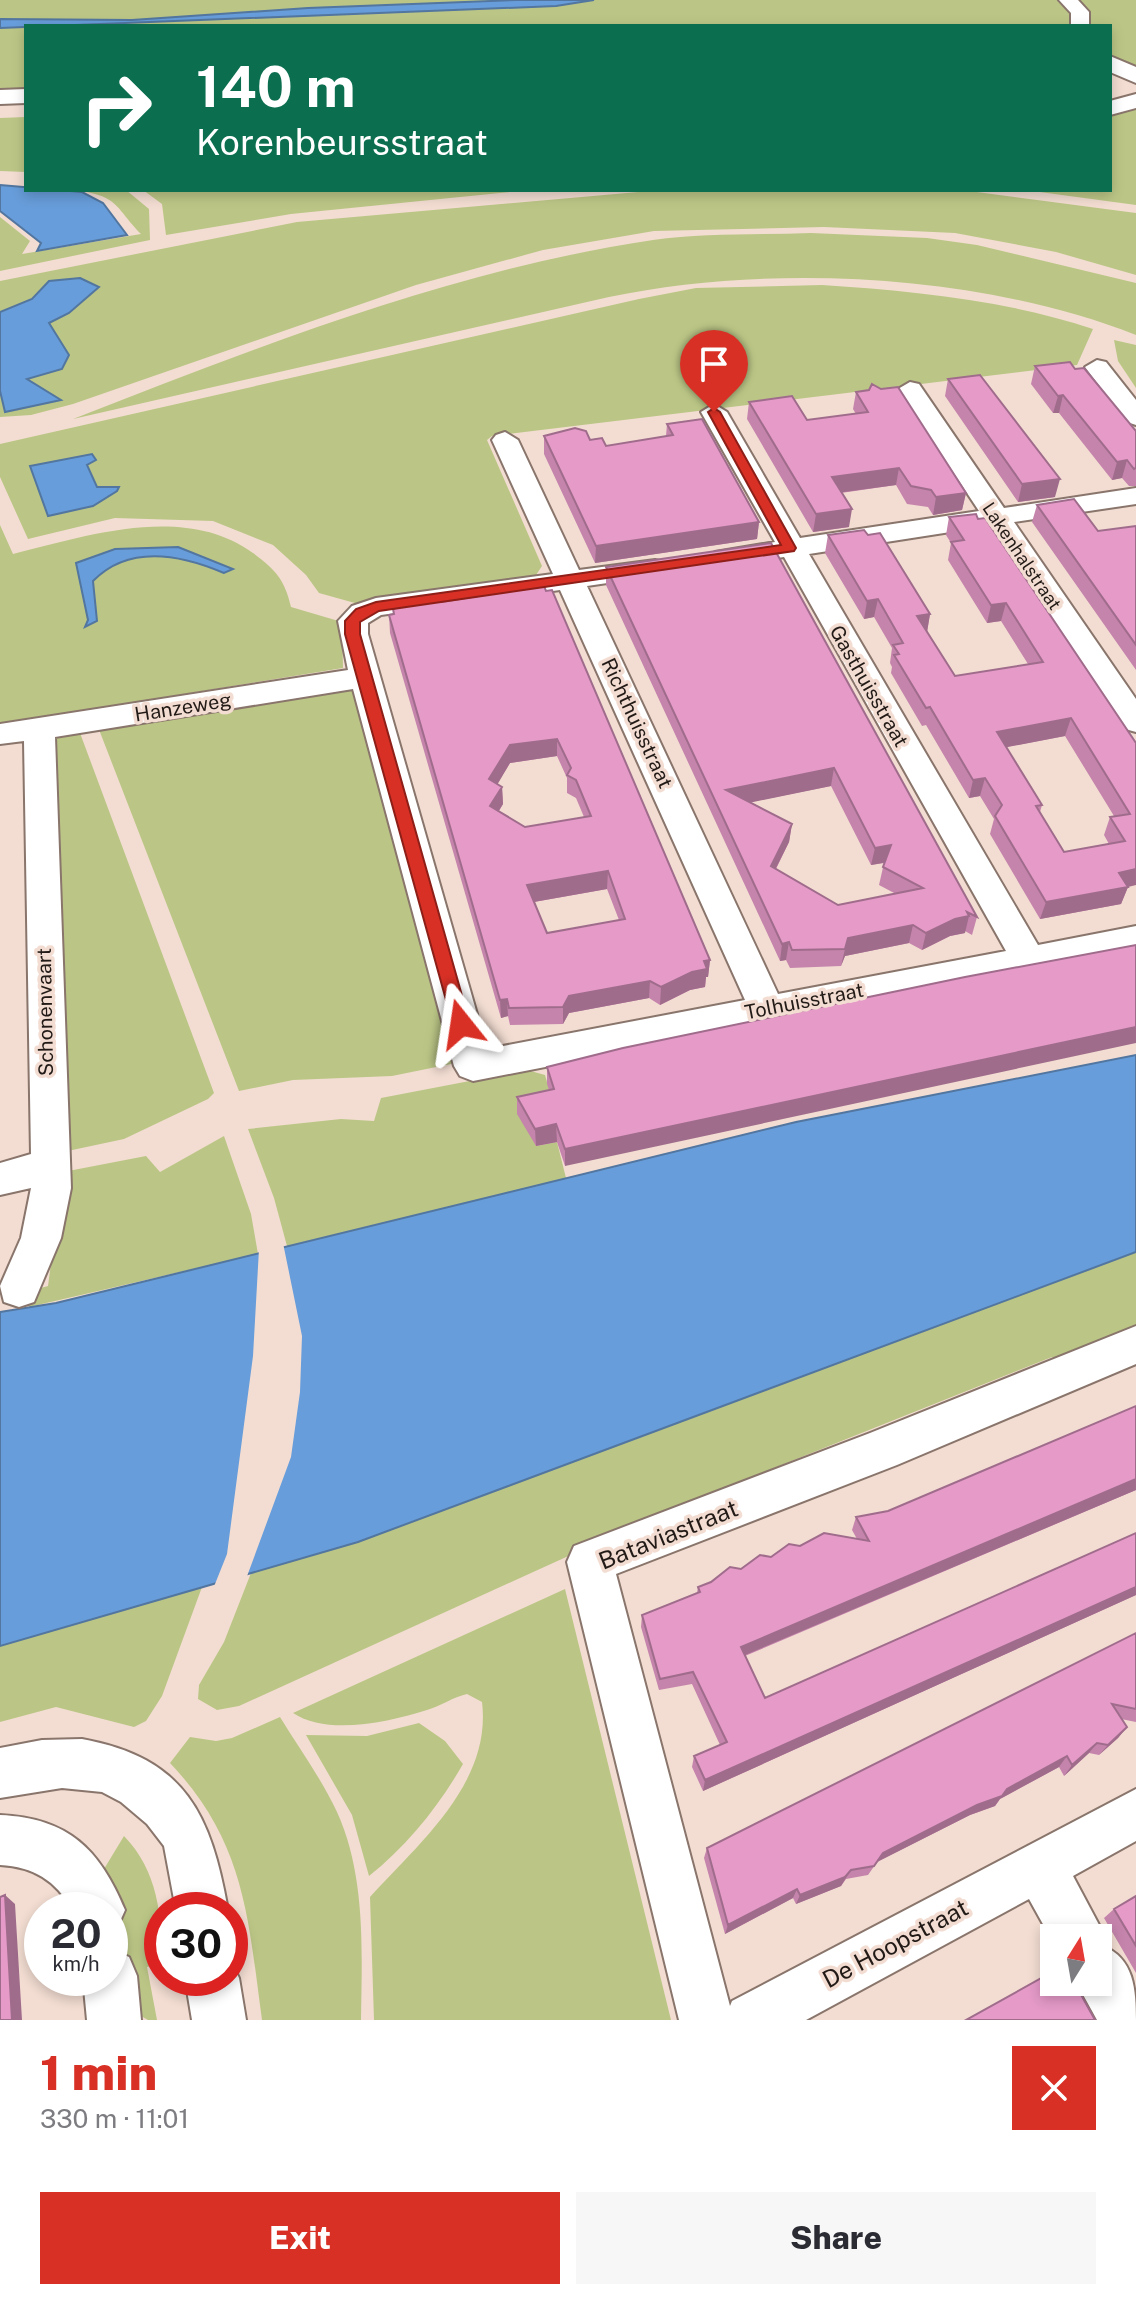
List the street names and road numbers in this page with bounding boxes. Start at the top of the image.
street label: Lakenhalstraat [978,498,1066,614]
street label: Gasthuisstraat [825,621,913,751]
street label: Richthuisstraat [596,654,678,792]
street label: Hanzeweg [133,688,233,726]
street label: Schonenvaart [32,948,58,1076]
street label: Tolhuisstraat [743,978,865,1024]
street label: Bataviastraat [594,1493,742,1575]
street label: De Hoopstraat [817,1893,973,1993]

